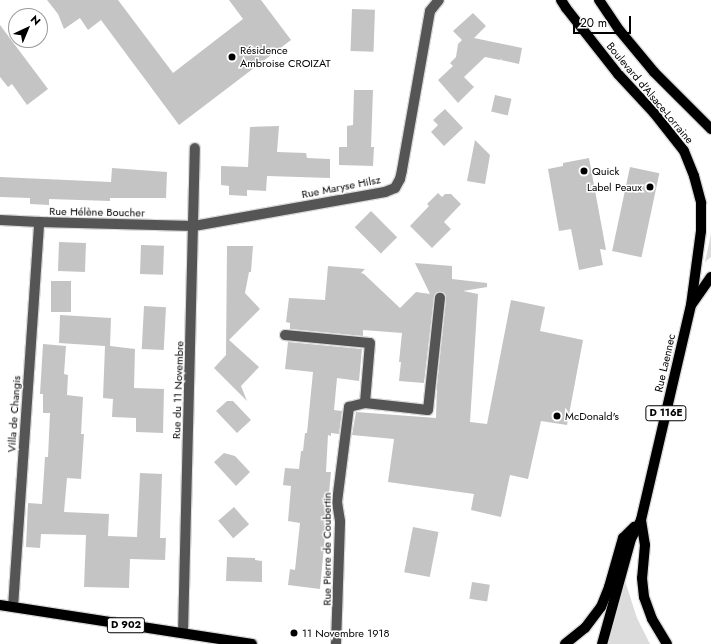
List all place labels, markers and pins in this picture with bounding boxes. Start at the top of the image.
place label: Résidence Ambroise CROIZAT [240,44,331,70]
marker: Résidence Ambroise CROIZAT [227,52,237,62]
place label: Quick [592,164,619,178]
marker: Quick [579,166,589,176]
place label: Label Peaux [587,180,642,194]
marker: Label Peaux [645,182,655,192]
place label: McDonald's [565,409,619,423]
marker: McDonald's [552,411,562,421]
place label: 11 Novembre 1918 [302,626,390,640]
marker: 11 Novembre 1918 [289,628,299,638]

